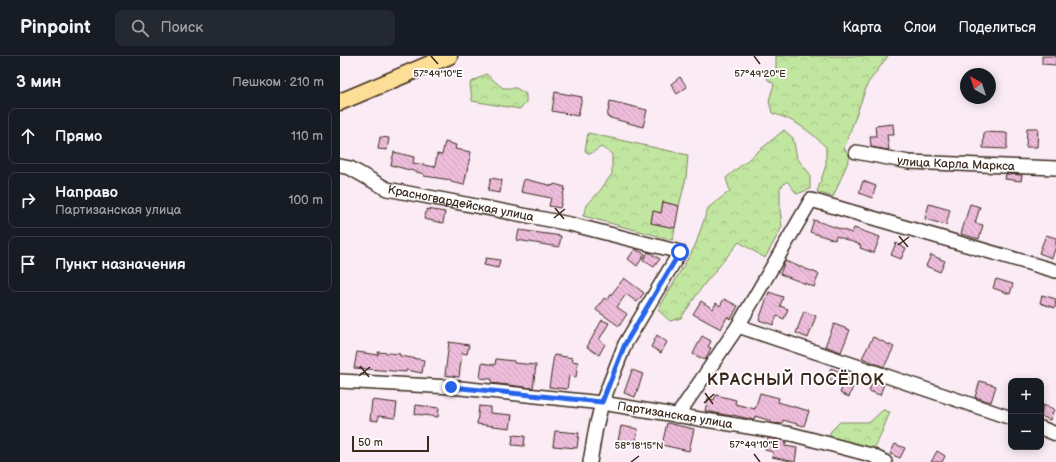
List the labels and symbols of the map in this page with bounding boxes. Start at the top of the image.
text: 57°49'10"E [413,68,463,80]
text: 57°49'20"E [734,68,786,80]
north arrow [960,68,996,104]
street label: улица Карла Маркса [896,153,1015,174]
street label: Красногвардейская улица [387,182,535,225]
route start [671,243,689,261]
district label: КРАСНЫЙ ПОСЁЛОК [707,368,885,390]
route end [442,378,460,396]
street label: Партизанская улица [616,399,734,432]
scale bar [352,434,429,453]
text: 57°49'10"E [729,439,779,451]
text: 58°18'15"N [615,440,663,452]

